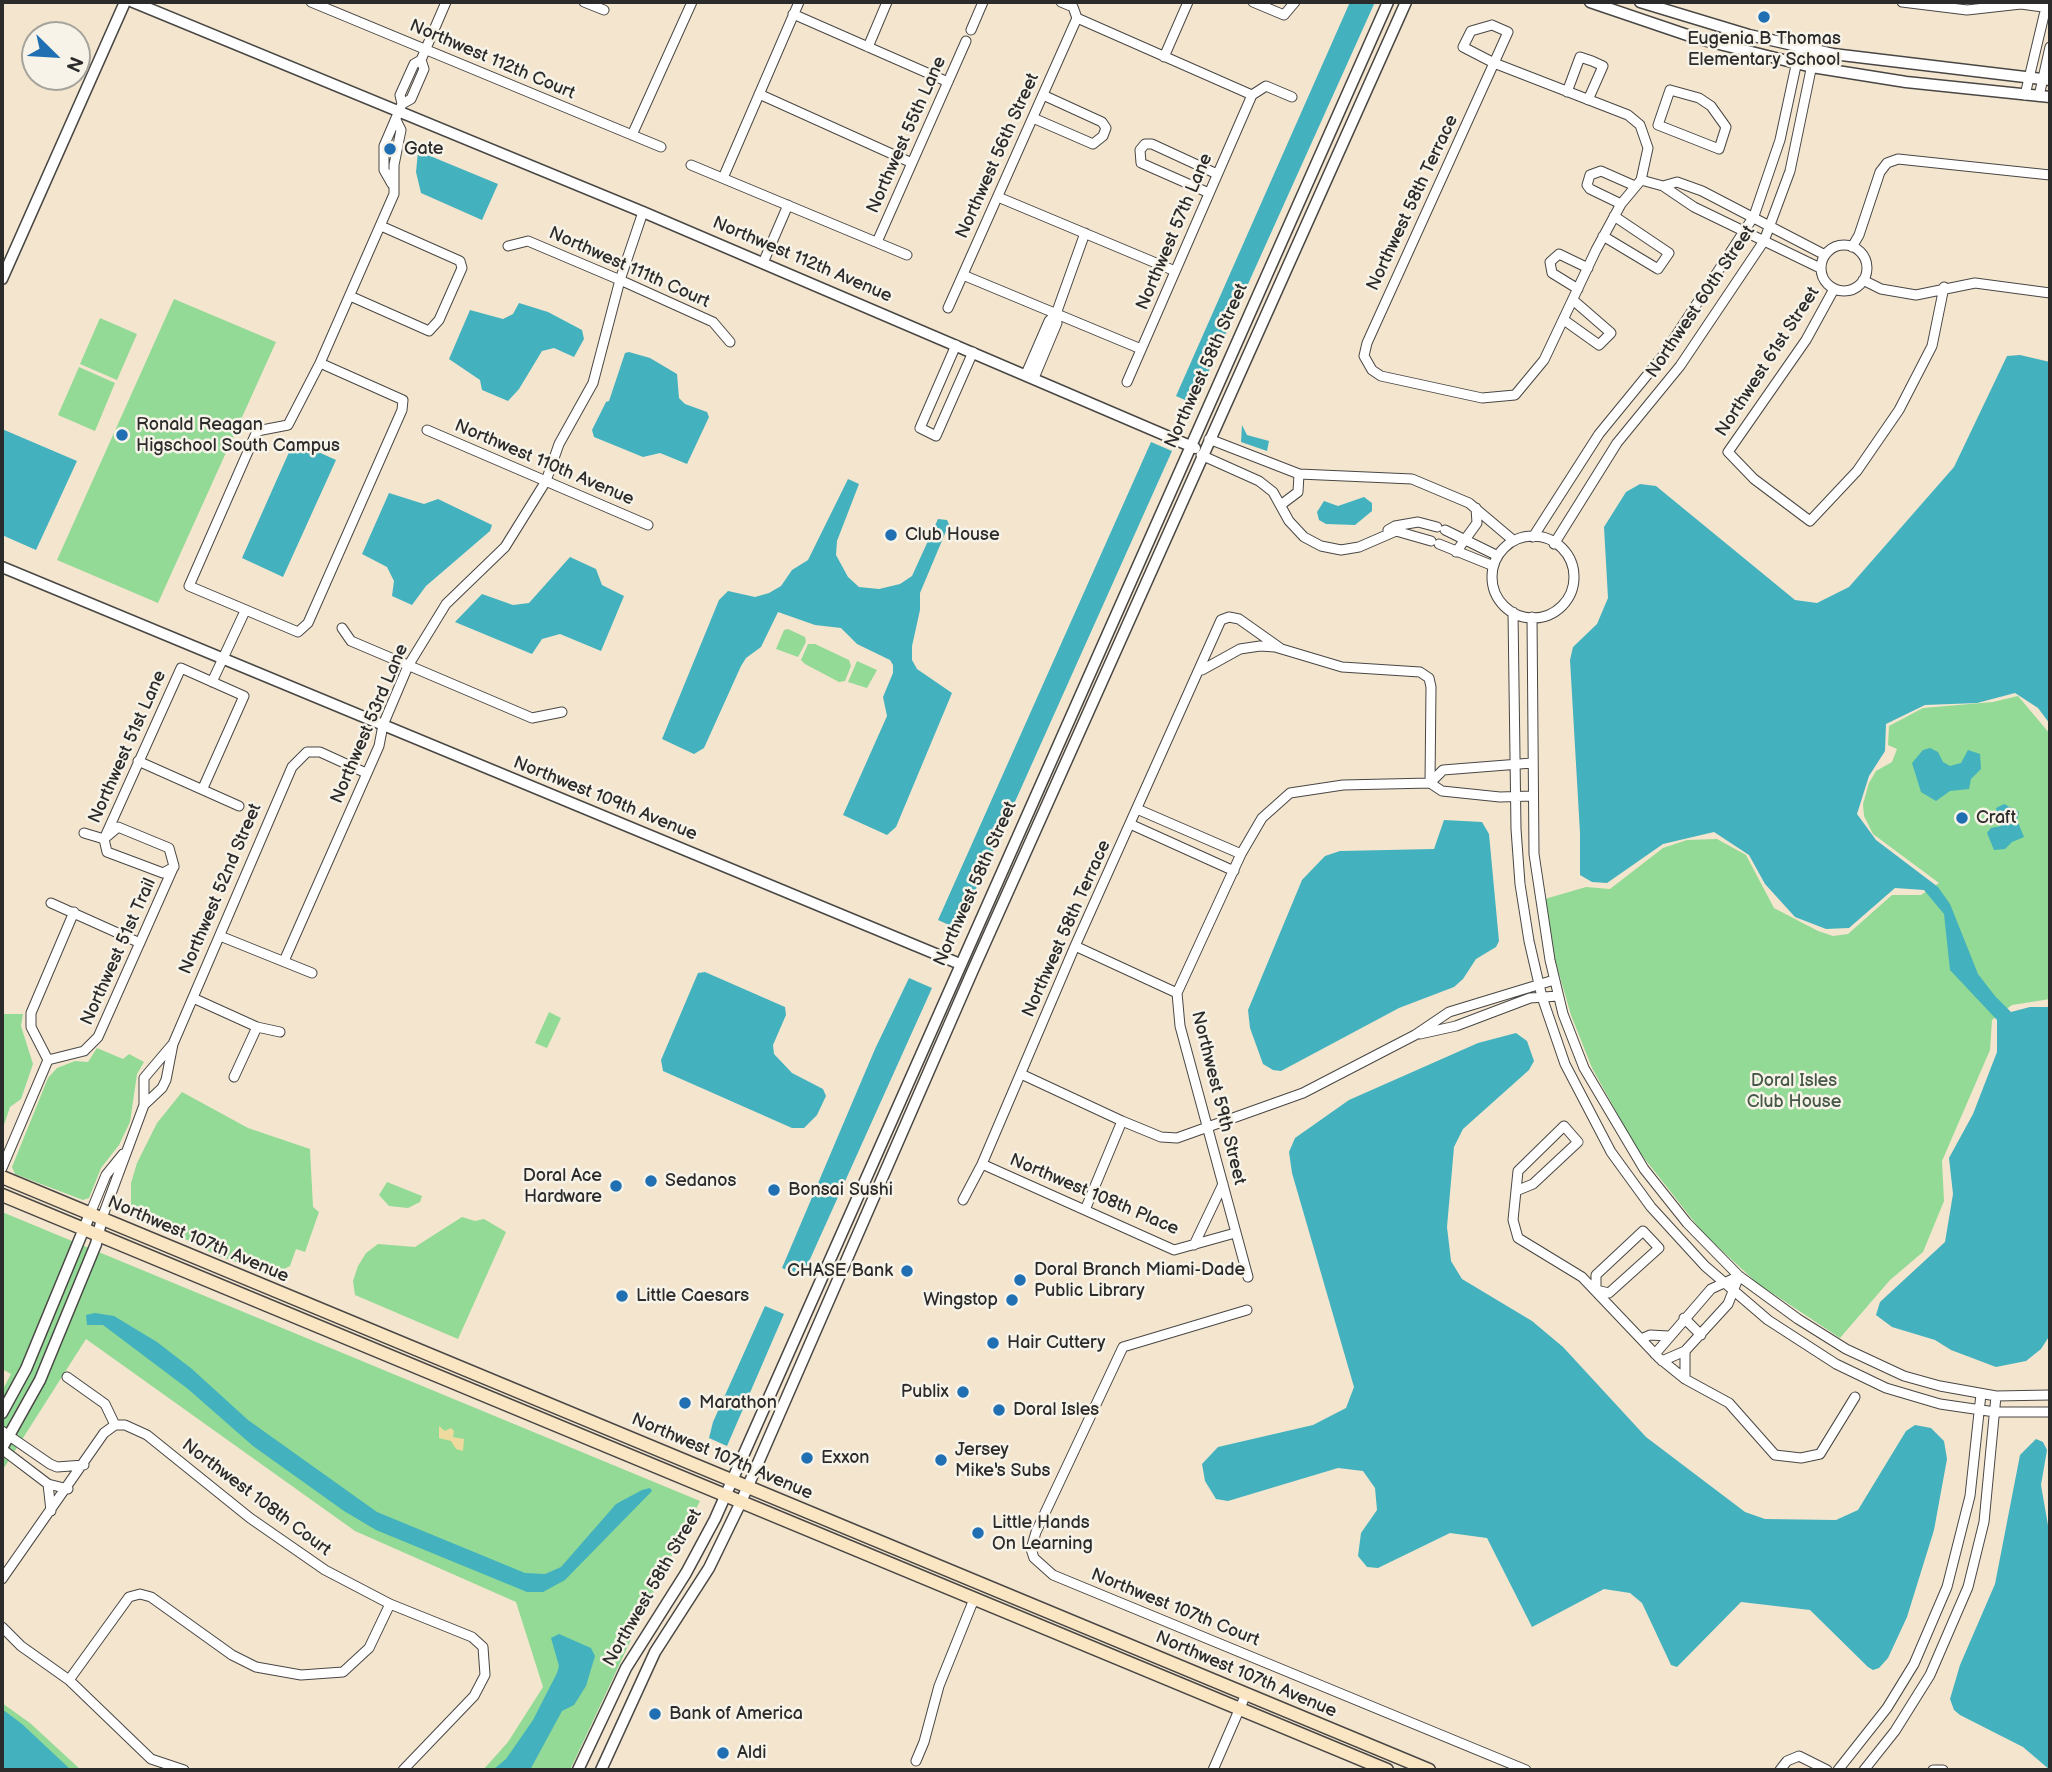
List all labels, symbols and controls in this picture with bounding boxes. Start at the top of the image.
marker: Eugenia B Thomas Elementary School [1756,9,1772,25]
street label: Northwest 112th Court [406,15,578,105]
north arrow [21,21,91,91]
place label: Eugenia B Thomas Elementary School [1687,28,1841,70]
text: N [60,53,87,75]
street label: Northwest 55th Lane [863,53,951,217]
street label: Northwest 56th Street [952,70,1044,242]
street label: Northwest 58th Terrace [1363,112,1463,294]
place label: Gate [404,138,443,160]
marker: Gate [382,141,398,157]
street label: Northwest 57th Lane [1132,150,1218,314]
street label: Northwest 112th Avenue [709,212,895,308]
street label: Northwest 60th Street [1642,222,1760,382]
street label: Northwest 111th Court [545,223,713,313]
street label: Northwest 58th Street [1161,280,1253,452]
street label: Northwest 61st Street [1711,283,1825,441]
place label: Ronald Reagan Higschool South Campus [136,414,340,457]
street label: Northwest 110th Avenue [451,415,637,511]
marker: Ronald Reagan Higschool South Campus [114,427,130,443]
place label: Club House [905,524,1000,546]
marker: Club House [883,527,899,543]
street label: Northwest 53rd Lane [327,641,413,807]
street label: Northwest 51st Lane [85,667,171,827]
street label: Northwest 109th Avenue [510,752,700,846]
street label: Northwest 58th Street [930,798,1022,970]
street label: Northwest 52nd Street [175,800,267,978]
place label: Craft [1976,807,2016,829]
marker: Craft [1954,810,1970,826]
street label: Northwest 58th Terrace [1018,837,1116,1021]
street label: Northwest 51st Trail [77,875,161,1029]
street label: Northwest 59th Street [1186,1009,1250,1187]
park label: Doral Isles Club House [1747,1070,1841,1112]
street label: Northwest 108th Place [1006,1150,1182,1240]
place label: Doral Ace Hardware [523,1165,602,1208]
place label: Sedanos [665,1170,736,1192]
marker: Sedanos [643,1173,659,1189]
marker: Doral Ace Hardware [608,1178,624,1194]
place label: Bonsai Sushi [788,1179,893,1201]
marker: Bonsai Sushi [766,1182,782,1198]
street label: Northwest 107th Avenue [104,1192,292,1288]
place label: Doral Branch Miami-Dade Public Library [1034,1259,1245,1302]
place label: CHASE Bank [787,1260,893,1282]
marker: CHASE Bank [899,1263,915,1279]
marker: Doral Branch Miami-Dade Public Library [1012,1272,1028,1288]
place label: Little Caesars [636,1285,749,1307]
marker: Little Caesars [614,1288,630,1304]
place label: Wingstop [923,1289,998,1311]
marker: Wingstop [1004,1292,1020,1308]
place label: Hair Cuttery [1007,1332,1105,1354]
marker: Hair Cuttery [985,1335,1001,1351]
place label: Publix [901,1381,949,1403]
marker: Publix [955,1384,971,1400]
place label: Marathon [699,1392,777,1414]
marker: Marathon [677,1395,693,1411]
place label: Doral Isles [1013,1399,1099,1421]
marker: Doral Isles [991,1402,1007,1418]
street label: Northwest 107th Avenue [628,1409,816,1505]
street label: Northwest 108th Court [177,1435,335,1561]
place label: Jersey Mike's Subs [955,1439,1050,1482]
place label: Exxon [821,1447,870,1469]
marker: Exxon [799,1450,815,1466]
marker: Jersey Mike's Subs [933,1452,949,1468]
street label: Northwest 58th Street [599,1505,707,1671]
place label: Little Hands On Learning [992,1512,1093,1554]
marker: Little Hands On Learning [970,1525,986,1541]
street label: Northwest 107th Court [1088,1564,1262,1652]
street label: Northwest 107th Avenue [1152,1627,1340,1723]
place label: Bank of America [669,1703,803,1725]
marker: Bank of America [647,1706,663,1722]
place label: Aldi [737,1742,766,1764]
marker: Aldi [715,1745,731,1761]

